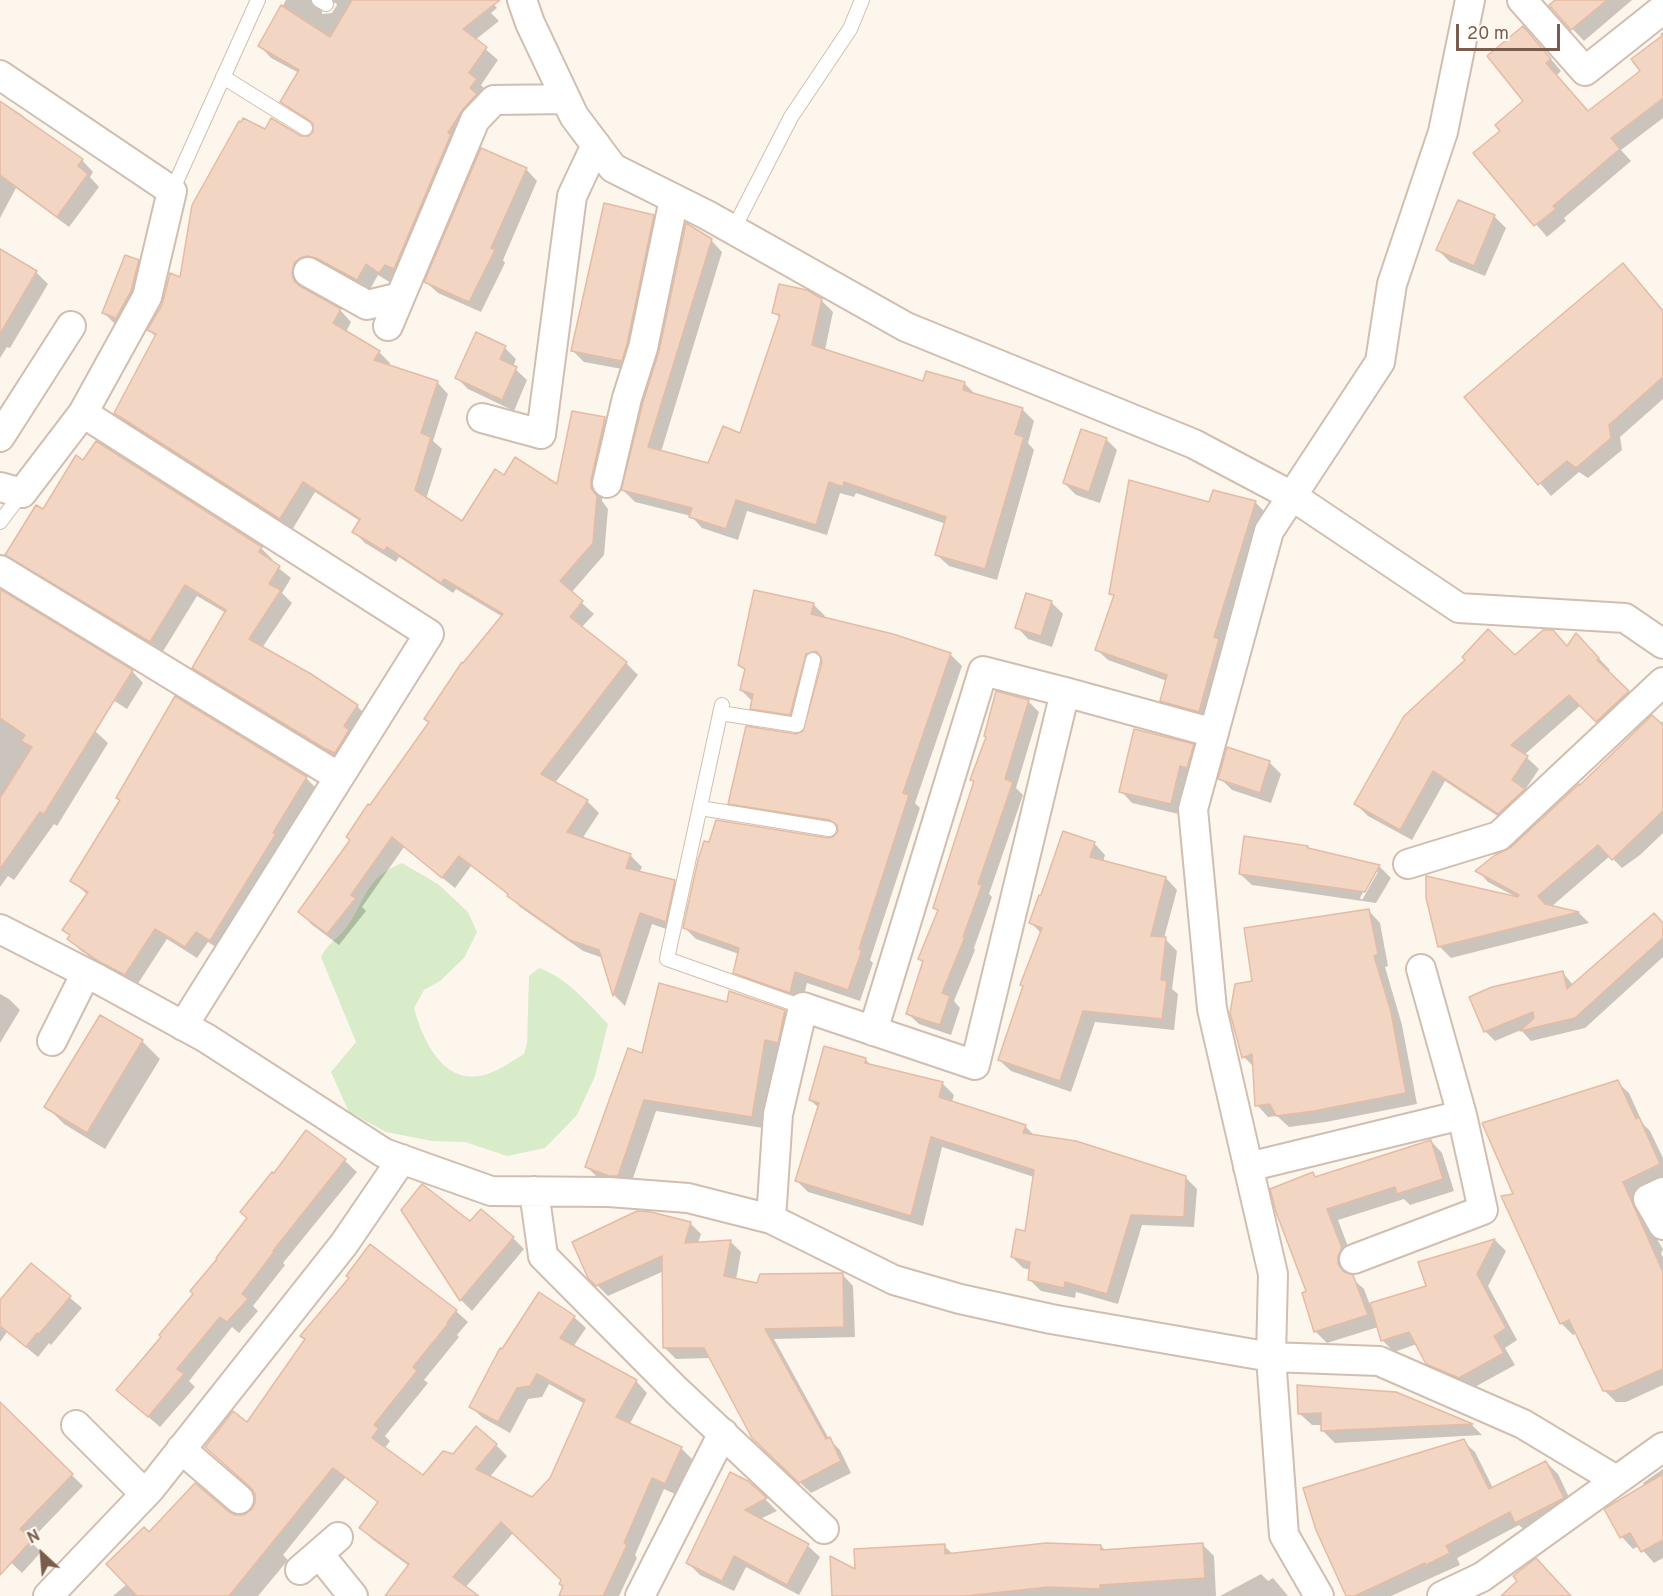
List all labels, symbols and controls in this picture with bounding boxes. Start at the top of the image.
scale bar [1459,12,1562,50]
text: 20 m [1467,23,1509,46]
north arrow [12,1524,72,1584]
text: N [25,1526,44,1549]

